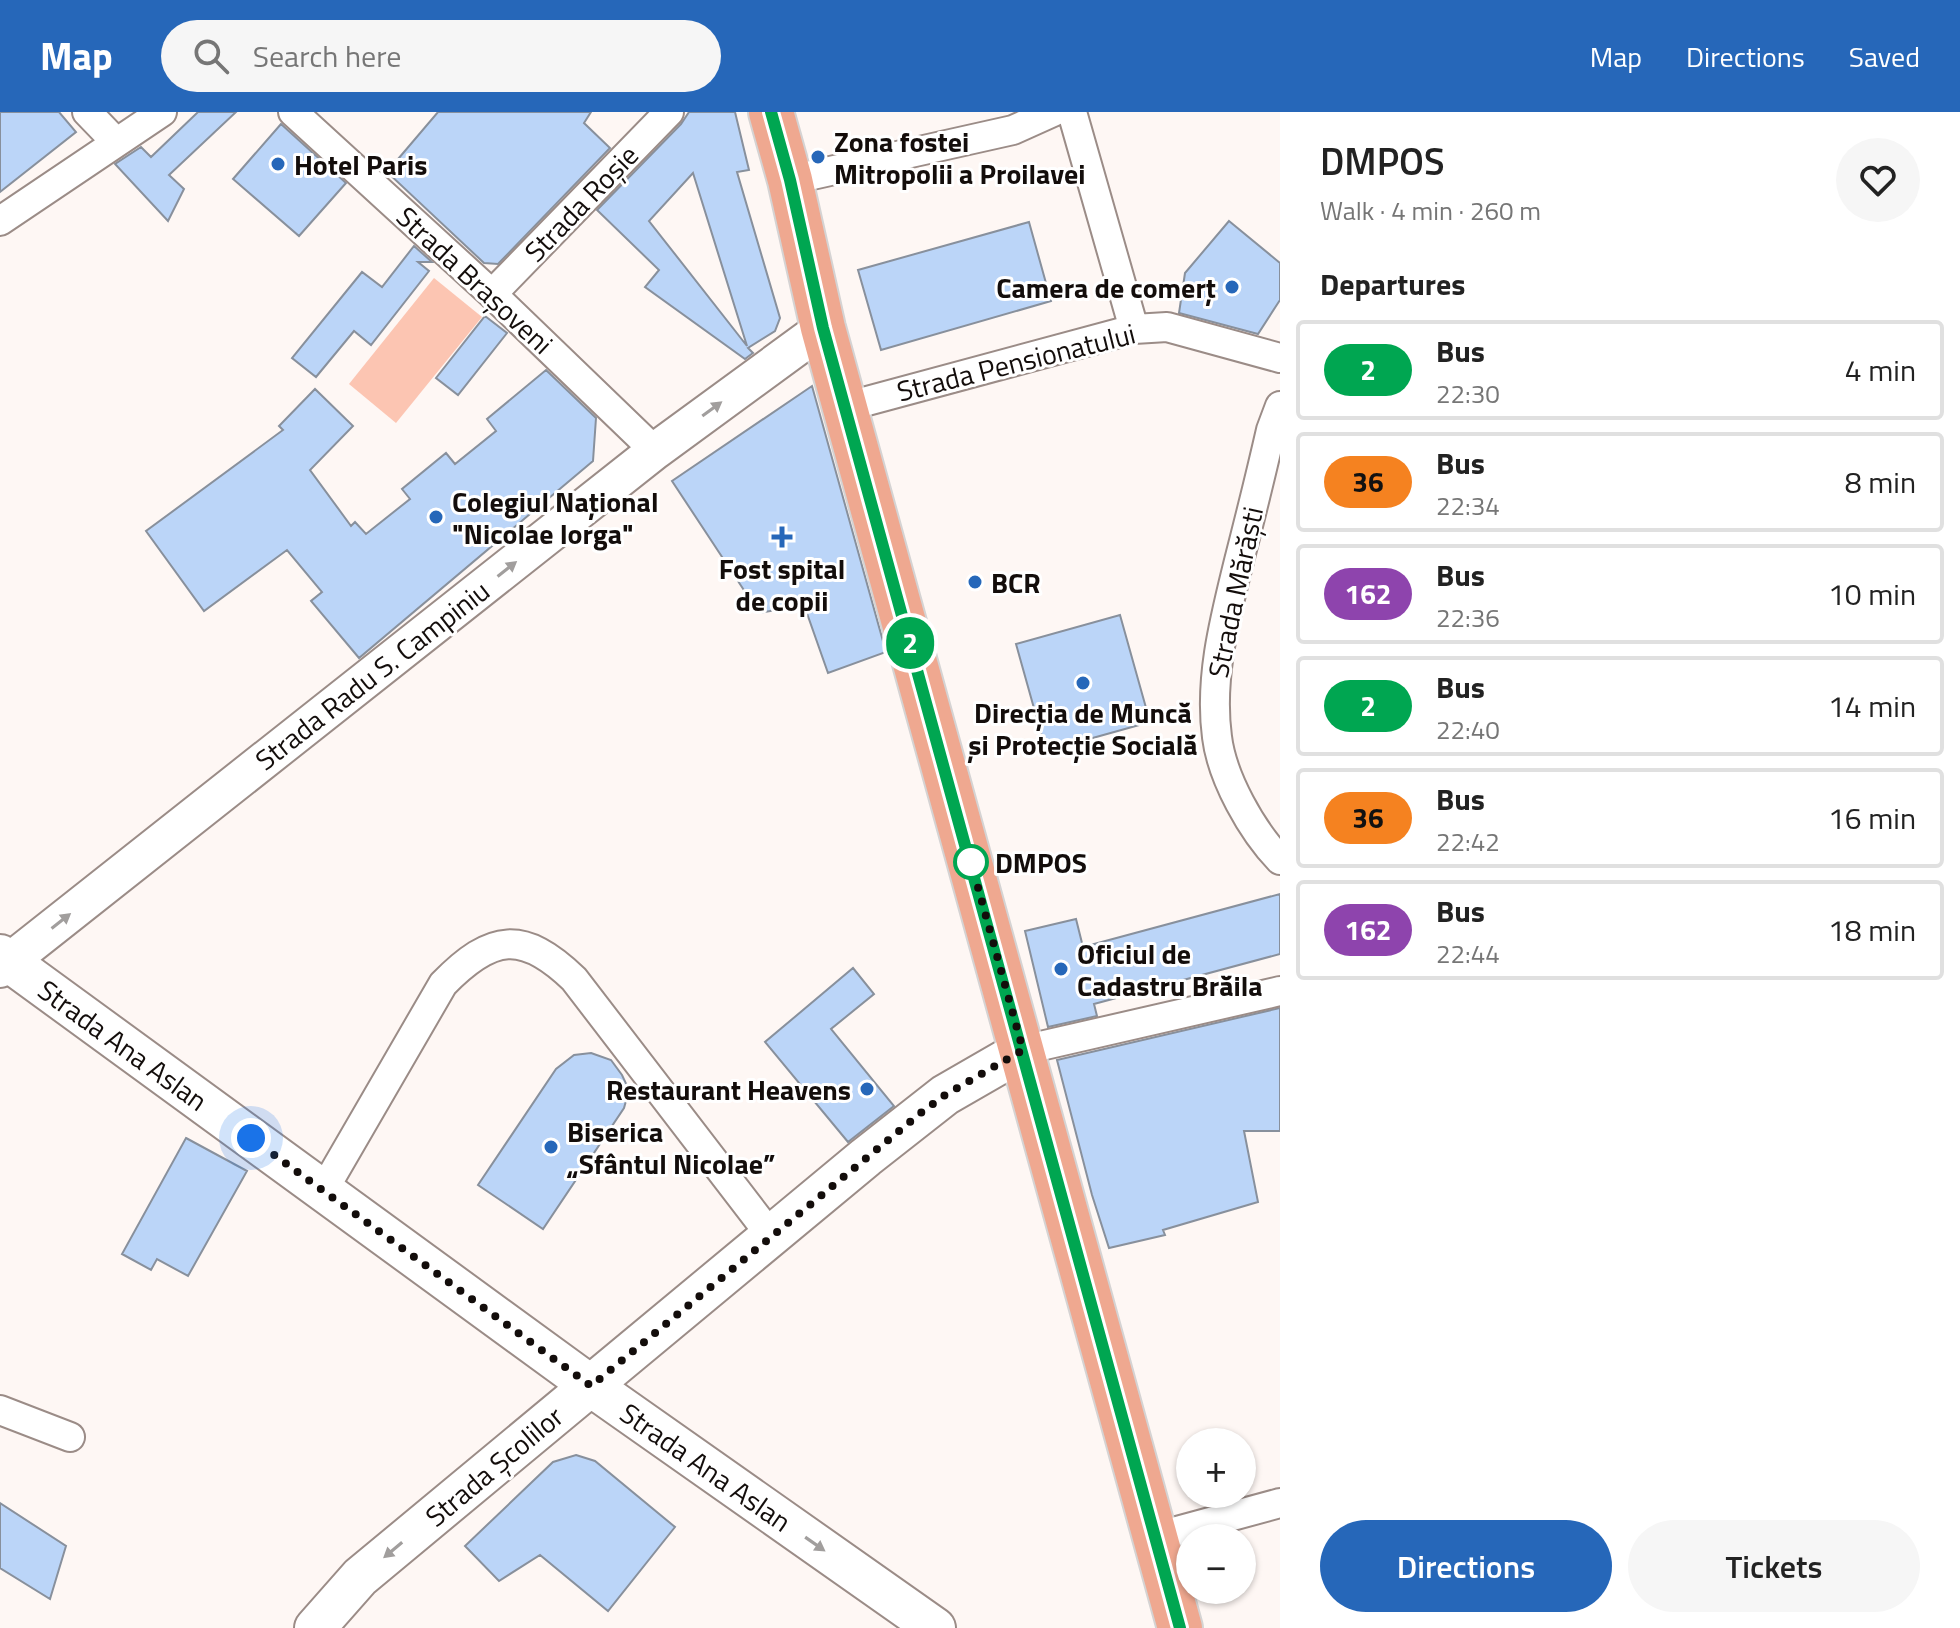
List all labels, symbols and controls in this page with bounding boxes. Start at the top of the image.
search box [161,20,721,92]
text: Map [40,27,113,85]
text: Search here [253,33,402,79]
icon: search [189,34,233,78]
text: Map [1590,35,1642,78]
text: Directions [1686,35,1805,78]
text: Saved [1849,35,1920,78]
place label: Zona fostei Mitropolii a Proilavei [834,120,1086,195]
text: DMPOS [1320,132,1445,190]
street label: Strada Roșie [514,135,648,271]
button: heart [1836,138,1920,222]
place label: Hotel Paris [294,143,427,186]
marker: Zona fostei Mitropolii a Proilavei [809,148,827,166]
marker: Hotel Paris [269,155,287,173]
text: Walk · 4 min · 260 m [1320,191,1541,230]
street label: Strada Brașoveni [387,196,563,364]
text: Departures [1320,261,1465,307]
place label: Camera de comerț [996,266,1216,309]
marker: Camera de comerț [1223,278,1241,296]
street label: Strada Pensionatului [892,312,1140,412]
text: Bus [1436,328,1485,374]
text: 4 min [1845,347,1916,393]
text: 2 [1360,348,1376,391]
text: 22:30 [1436,374,1500,413]
one-way arrow [702,402,723,418]
text: Bus [1436,440,1485,486]
text: 8 min [1845,459,1916,505]
text: 36 [1352,460,1384,503]
place label: Colegiul Național "Nicolae Iorga" [452,480,658,555]
text: 22:34 [1436,486,1500,525]
street label: Strada Mărăști [1196,503,1274,681]
marker: Colegiul Național "Nicolae Iorga" [427,508,445,526]
marker: Fost spital de copii [771,526,793,548]
place label: Fost spital de copii [719,547,845,622]
text: Bus [1436,552,1485,598]
one-way arrow [497,561,517,577]
place label: BCR [991,561,1041,604]
street label: Strada Radu S. Campiniu [245,570,499,780]
text: 10 min [1828,571,1916,617]
text: 162 [1344,572,1392,615]
marker: BCR [966,573,984,591]
text: 22:36 [1436,598,1500,637]
line badge: 2 [884,617,936,669]
text: 2 [902,621,918,664]
text: Bus [1436,664,1485,710]
marker: Direcția de Muncă și Protecție Socială [1074,674,1092,692]
text: 14 min [1828,683,1916,729]
text: 2 [1360,684,1376,727]
place label: Direcția de Muncă și Protecție Socială [967,691,1198,766]
text: 22:40 [1436,710,1500,749]
text: Bus [1436,776,1485,822]
text: 16 min [1828,795,1916,841]
text: 36 [1352,796,1384,839]
text: 22:42 [1436,822,1500,861]
place label: DMPOS [995,841,1087,884]
marker: DMPOS [954,845,988,879]
text: Bus [1436,888,1485,934]
text: 18 min [1828,907,1916,953]
text: 162 [1344,908,1392,951]
one-way arrow [51,913,71,930]
place label: Oficiul de Cadastru Brăila [1077,932,1263,1007]
text: 22:44 [1436,934,1500,973]
marker: Oficiul de Cadastru Brăila [1052,960,1070,978]
street label: Strada Ana Aslan [29,969,217,1121]
place label: Restaurant Heavens [606,1068,851,1111]
marker: Restaurant Heavens [858,1080,876,1098]
place label: Biserica „Sfântul Nicolae” [566,1110,775,1185]
your location [231,1118,271,1158]
marker: Biserica „Sfântul Nicolae” [542,1138,560,1156]
street label: Strada Ana Aslan [611,1392,801,1542]
street label: Strada Școlilor [415,1395,573,1537]
map controls [1176,1428,1256,1604]
button: + [1176,1428,1256,1508]
button: Directions [1320,1520,1612,1612]
button: Tickets [1628,1520,1920,1612]
button: − [1176,1524,1256,1604]
one-way arrow [804,1536,826,1552]
one-way arrow [383,1541,403,1558]

